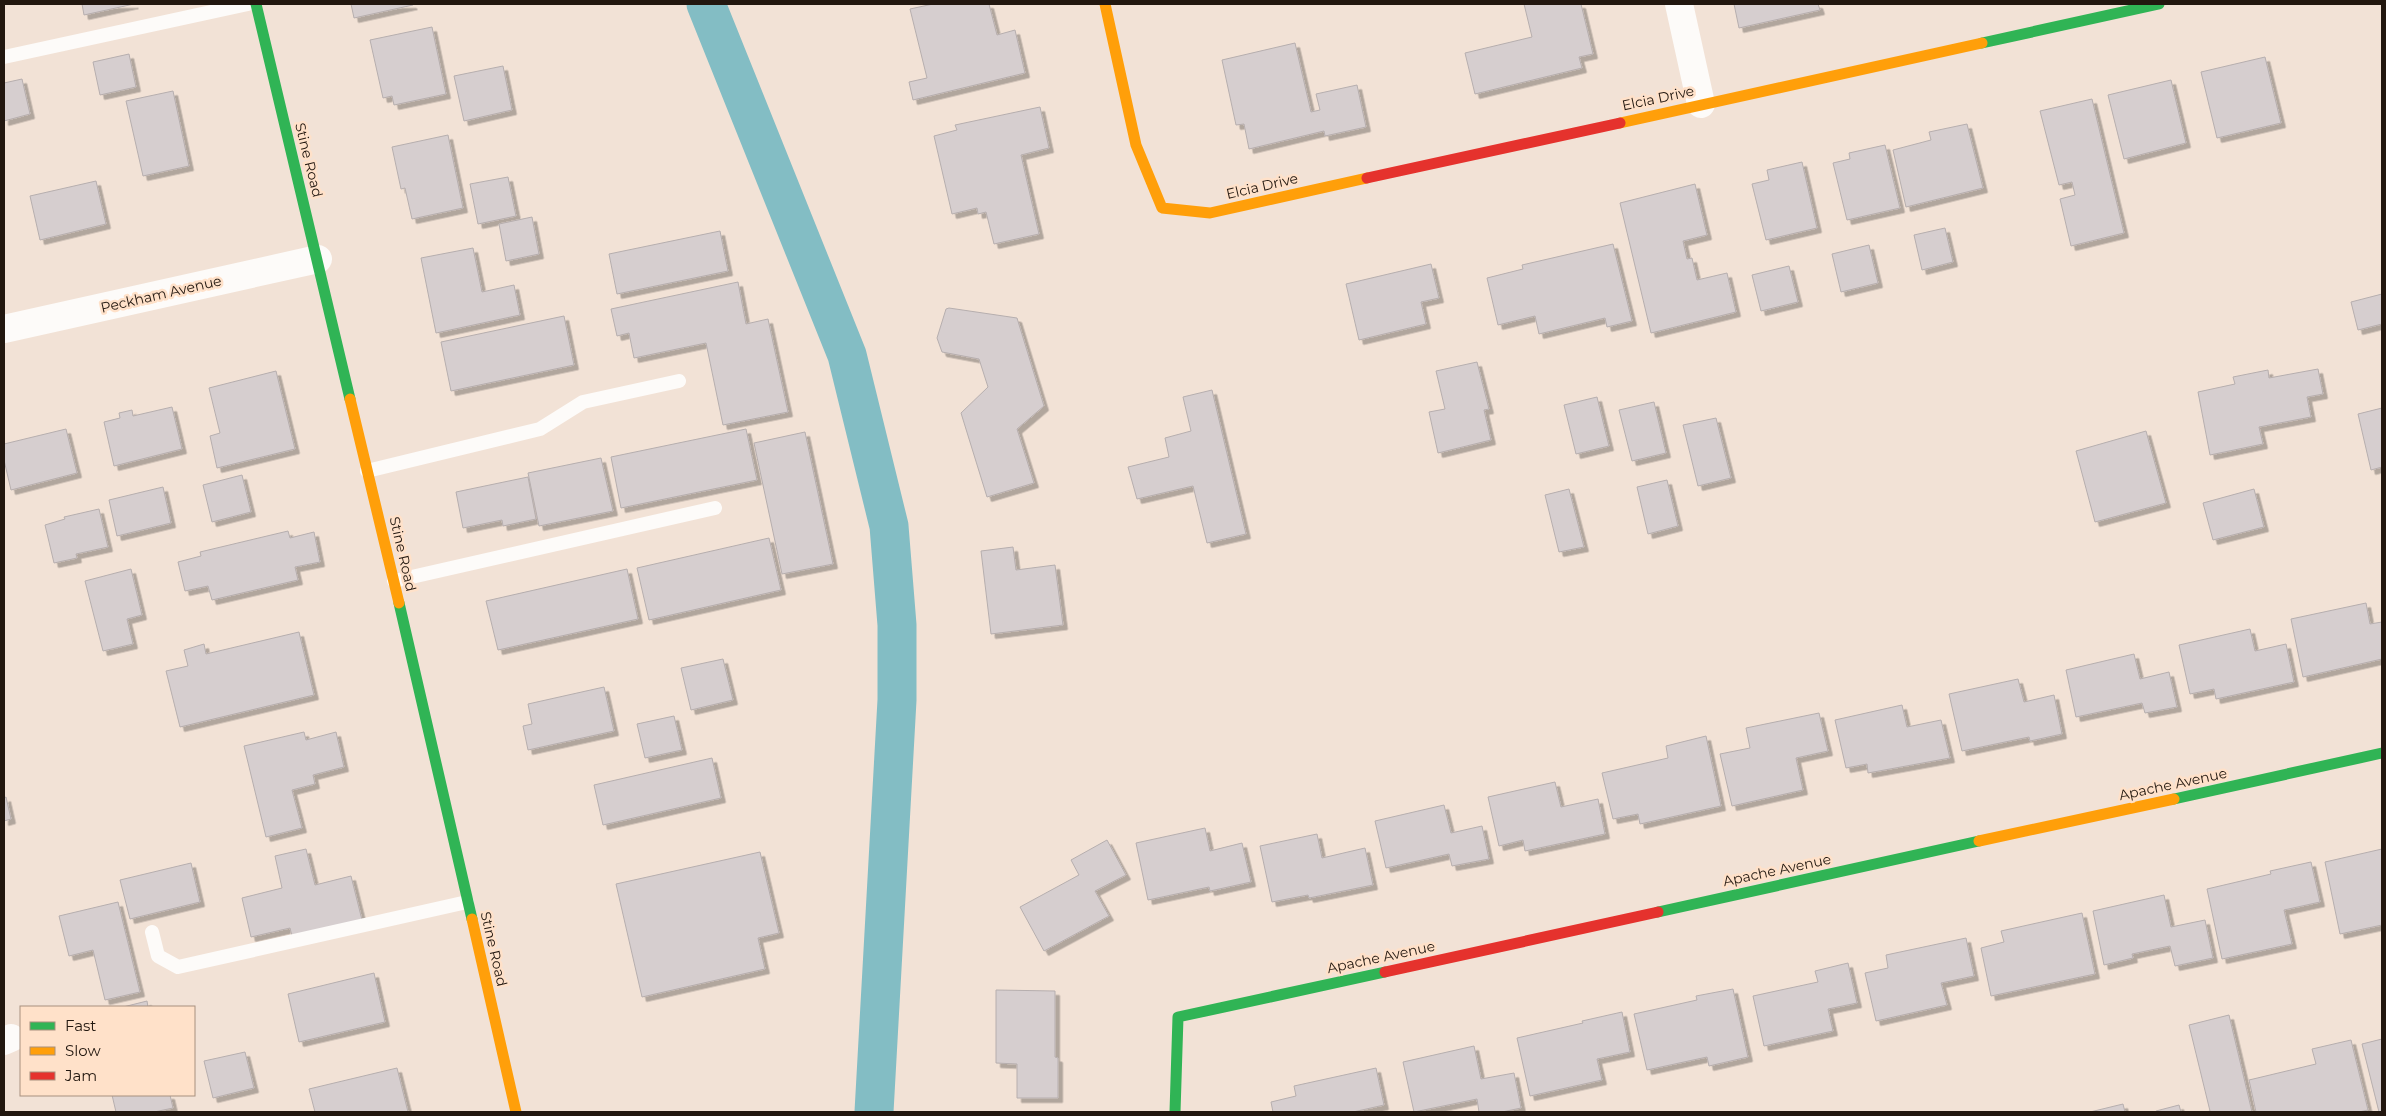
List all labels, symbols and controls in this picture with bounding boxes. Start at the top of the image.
street label: Elcia Drive [1620,82,1696,114]
street label: Stine Road [291,121,327,199]
street label: Elcia Drive [1224,169,1300,203]
street label: Peckham Avenue [99,271,223,317]
street label: Stine Road [386,515,420,593]
street label: Apache Avenue [2117,764,2229,804]
street label: Apache Avenue [1721,850,1833,890]
street label: Stine Road [477,910,511,988]
street label: Apache Avenue [1325,937,1437,977]
legend [20,1006,195,1096]
text: Fast [65,1016,96,1035]
text: Slow [65,1041,101,1060]
text: Jam [64,1066,97,1085]

